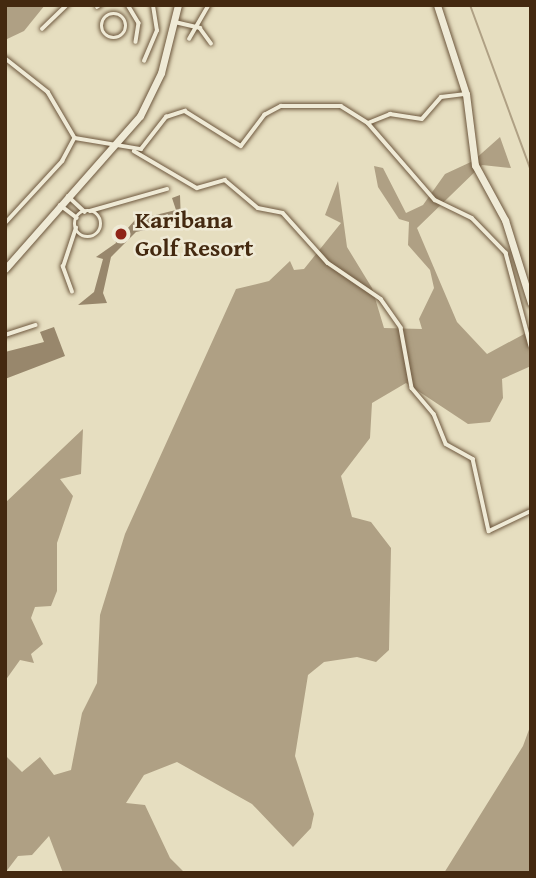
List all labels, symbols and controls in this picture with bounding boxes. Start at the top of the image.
place label: Karibana Golf Resort [135,206,253,262]
marker: Karibana Golf Resort [113,226,129,242]

